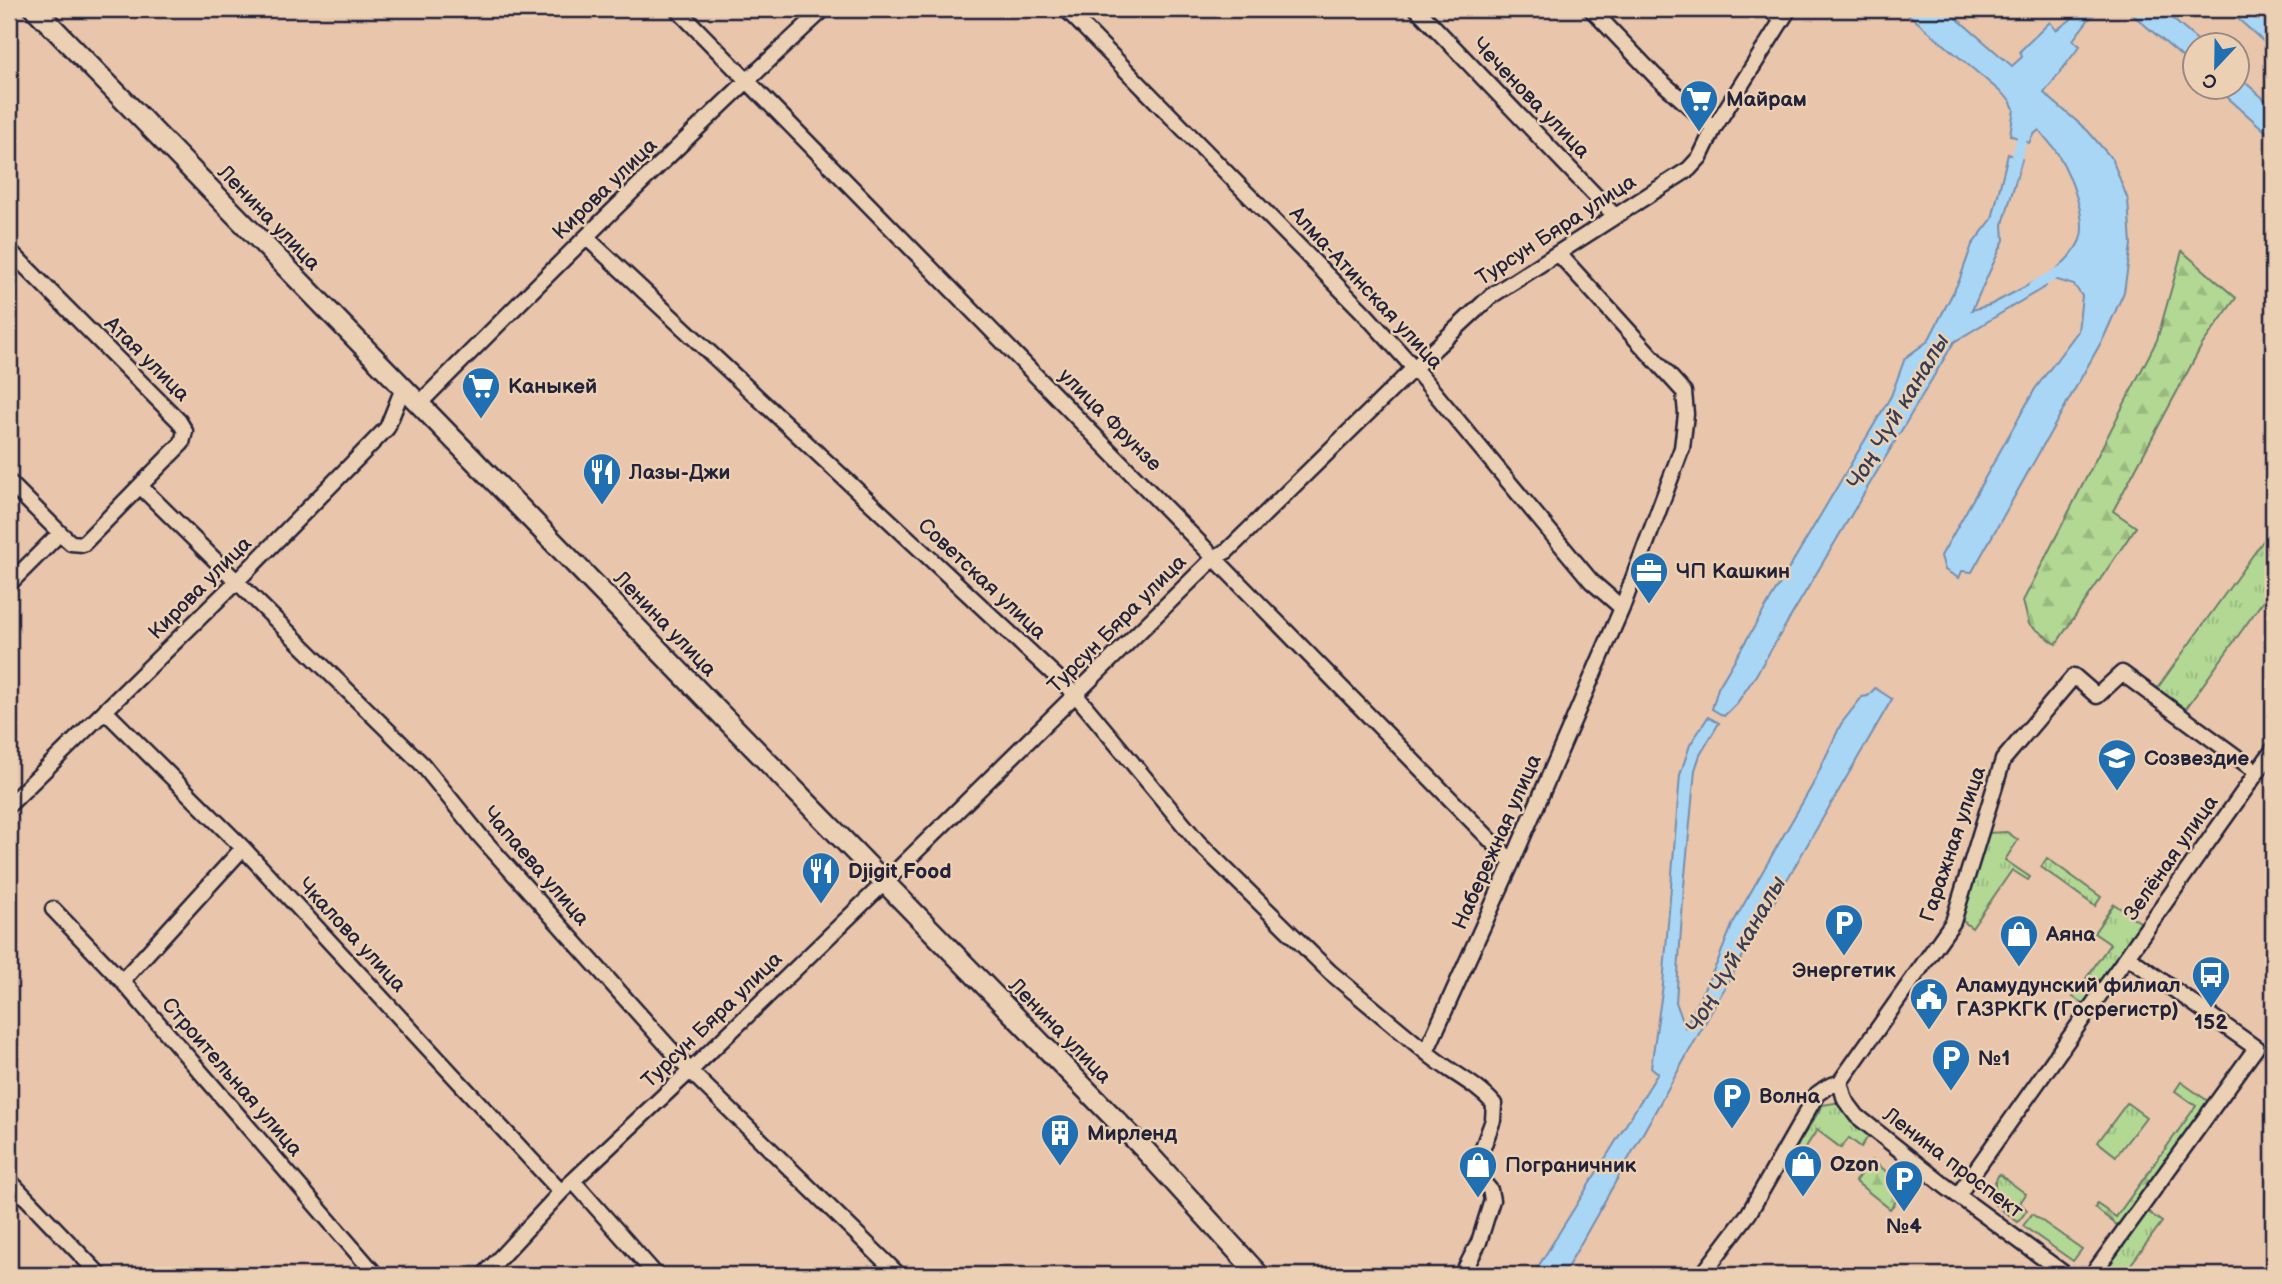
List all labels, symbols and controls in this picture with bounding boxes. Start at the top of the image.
street label: Чеченова улица [1467,32,1595,164]
north arrow [2180,32,2250,102]
text: С [2200,67,2221,94]
supermarket icon: Майрам [1678,78,1720,133]
place label: Майрам [1726,87,1807,112]
street label: Кирова улица [548,133,663,245]
street label: Ленина улица [212,159,326,276]
street label: Турсун Бяра улица [1471,169,1641,291]
street label: Алма-Атинская улица [1283,201,1448,375]
street label: Атая улица [99,311,195,407]
water label: Чоң Чүй каналы [1840,328,1956,495]
street label: улица Фрунзе [1053,363,1167,477]
supermarket icon: Каныкей [460,365,502,420]
place label: Каныкей [508,374,597,399]
restaurant icon: Лазы-Джи [581,451,623,506]
place label: Лазы-Джи [628,460,730,485]
street label: Советская улица [913,513,1052,645]
street label: Кирова улица [143,531,257,645]
street label: Турсун Бяра улица [1043,549,1192,698]
office icon: ЧП Кашкин [1628,550,1670,605]
place label: ЧП Кашкин [1676,559,1790,584]
street label: Ленина улица [608,565,722,682]
school or university icon: Созвездие [2096,737,2138,792]
place label: Созвездие [2144,746,2250,771]
street label: Набережная улица [1447,750,1547,933]
street label: Гаражная улица [1915,763,1991,925]
street label: Зелёная улица [2119,790,2224,925]
street label: Чапаева улица [477,801,595,931]
restaurant icon: Djigit Food [800,850,842,905]
place label: Djigit Food [848,859,951,884]
water label: Чоң Чүй каналы [1680,871,1793,1039]
street label: Чкалова улица [293,873,412,998]
parking icon: Энергетик [1823,902,1865,957]
shop icon: Аяна [1998,913,2040,968]
place label: Аяна [2045,922,2096,947]
street label: Турсун Бяра улица [637,946,788,1093]
bus stop icon: 152 [2190,954,2232,1009]
place label: Энергетик [1792,958,1896,983]
street label: Ленина улица [1003,972,1117,1089]
place label: Аламудунский филиал ГАЗРКГК (Госрегистр) [1955,973,2181,1022]
public building icon: Аламудунский филиал ГАЗРКГК (Госрегистр) [1908,976,1950,1031]
street label: Строительная улица [156,993,308,1162]
place label: 152 [2194,1010,2228,1035]
parking icon: №1 [1930,1037,1972,1092]
place label: №1 [1978,1046,2010,1071]
parking icon: Волна [1711,1075,1753,1130]
place label: Волна [1759,1084,1821,1109]
street label: Ленина проспект [1877,1102,2028,1224]
building icon: Мирленд [1039,1112,1081,1167]
place label: Мирленд [1087,1121,1177,1146]
shop icon: Ozon [1782,1143,1824,1198]
shop icon: Пограничник [1457,1144,1499,1199]
place label: Ozon [1830,1152,1879,1177]
place label: Пограничник [1505,1153,1637,1178]
parking icon: №4 [1883,1158,1925,1213]
place label: №4 [1886,1214,1923,1239]

